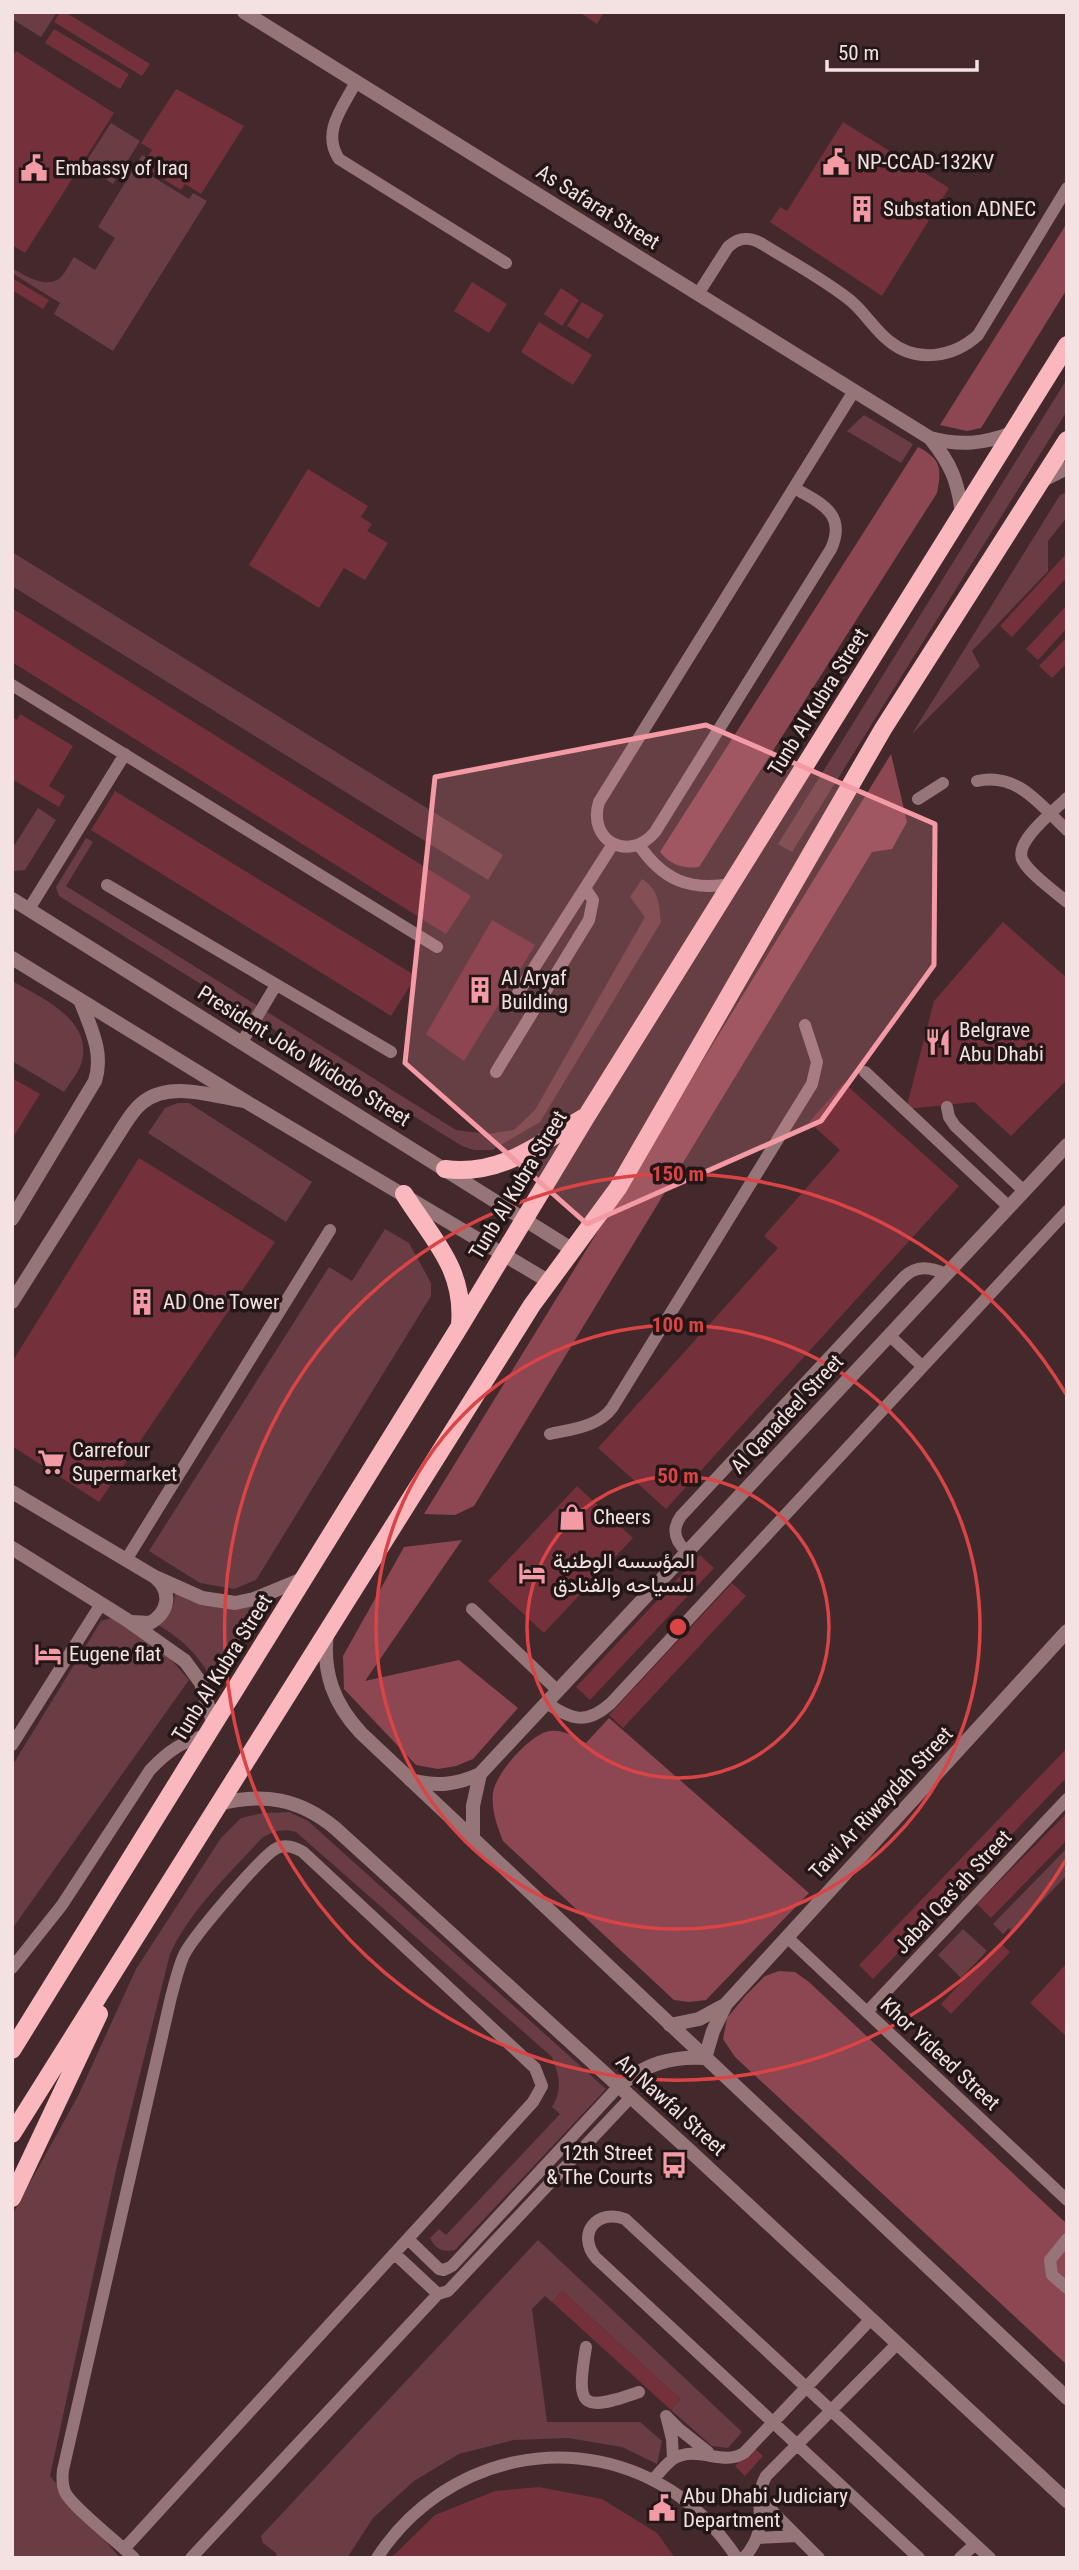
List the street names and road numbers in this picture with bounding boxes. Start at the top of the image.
street label: As Safarat Street [532,160,664,254]
street label: Tunb Al Kubra Street [763,624,873,780]
street label: President Joko Widodo Street [193,981,415,1131]
street label: Tunb Al Kubra Street [464,1106,572,1264]
street label: Al Qanadeel Street [726,1350,848,1478]
street label: Tunb Al Kubra Street [167,1590,277,1746]
street label: Tawi Ar Riwaydah Street [804,1722,958,1884]
street label: Jabal Qas'ah Street [890,1825,1016,1959]
street label: Khor Yideed Street [876,1993,1004,2115]
street label: An Nawfal Street [611,2049,731,2161]

